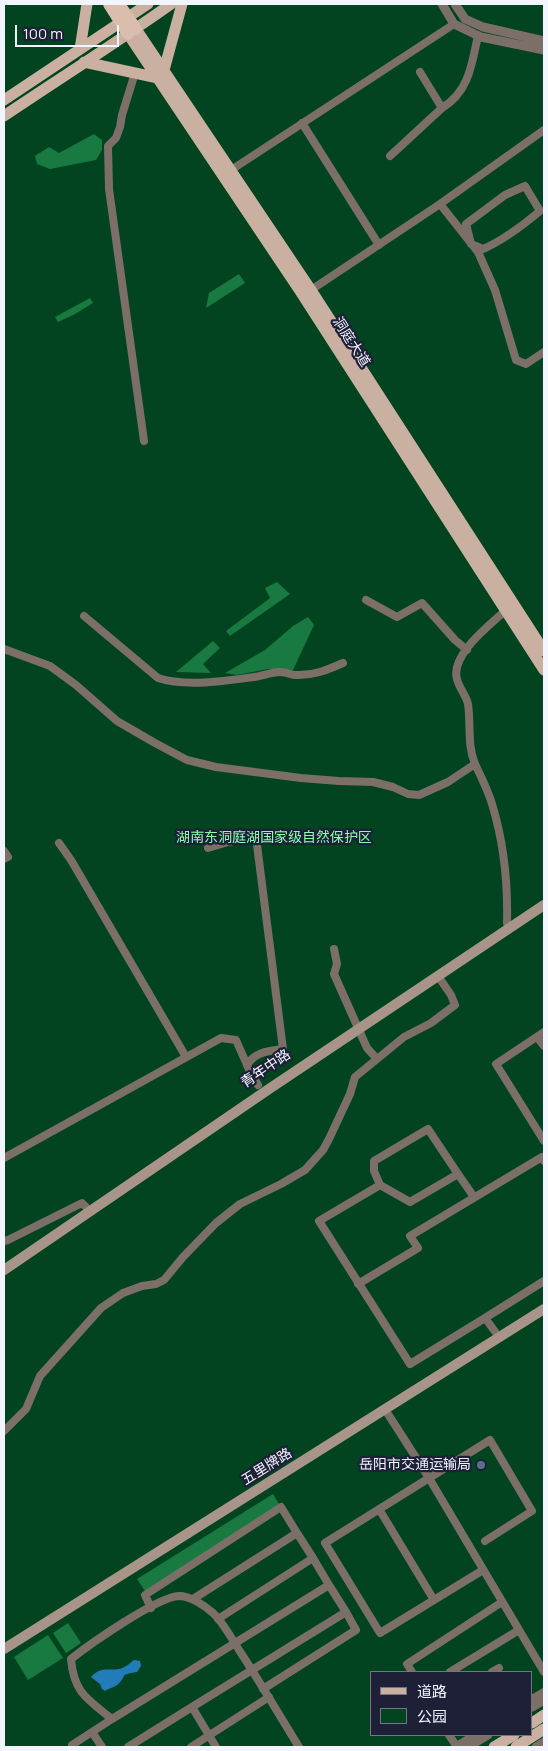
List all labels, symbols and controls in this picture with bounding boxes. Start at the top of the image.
scale bar [18,15,121,47]
text: 100 m [23,23,63,44]
street label: 洞庭大道 [329,314,373,370]
park label: 湖南东洞庭湖国家级自然保护区 [176,830,372,846]
street label: 青年中路 [238,1046,294,1092]
street label: 五里牌路 [239,1445,295,1489]
place label: 岳阳市交通运输局 [359,1457,471,1473]
marker: 岳阳市交通运输局 [475,1459,487,1471]
legend [370,1671,533,1736]
text: 道路 [417,1681,447,1702]
text: 公园 [417,1706,447,1727]

